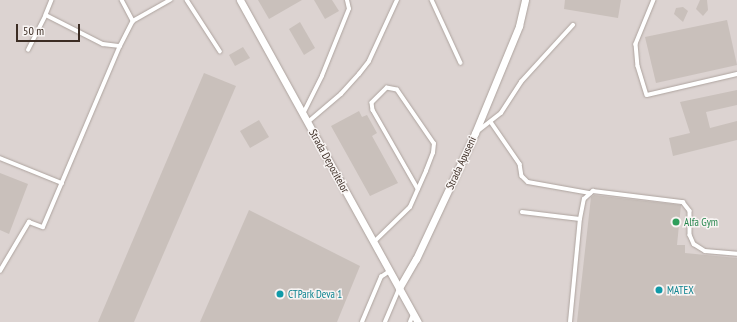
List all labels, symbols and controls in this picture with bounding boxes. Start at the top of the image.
scale bar [18,16,82,42]
text: 50 m [23,23,44,38]
street label: Strada Depozitelor [306,127,352,195]
street label: Strada Apuseni [443,134,479,192]
place label: Alfa Gym [684,215,718,229]
marker: Alfa Gym [671,217,681,227]
place label: MATEX [667,283,694,297]
marker: MATEX [654,285,664,295]
place label: CTPark Deva 1 [288,287,342,301]
marker: CTPark Deva 1 [275,289,285,299]

